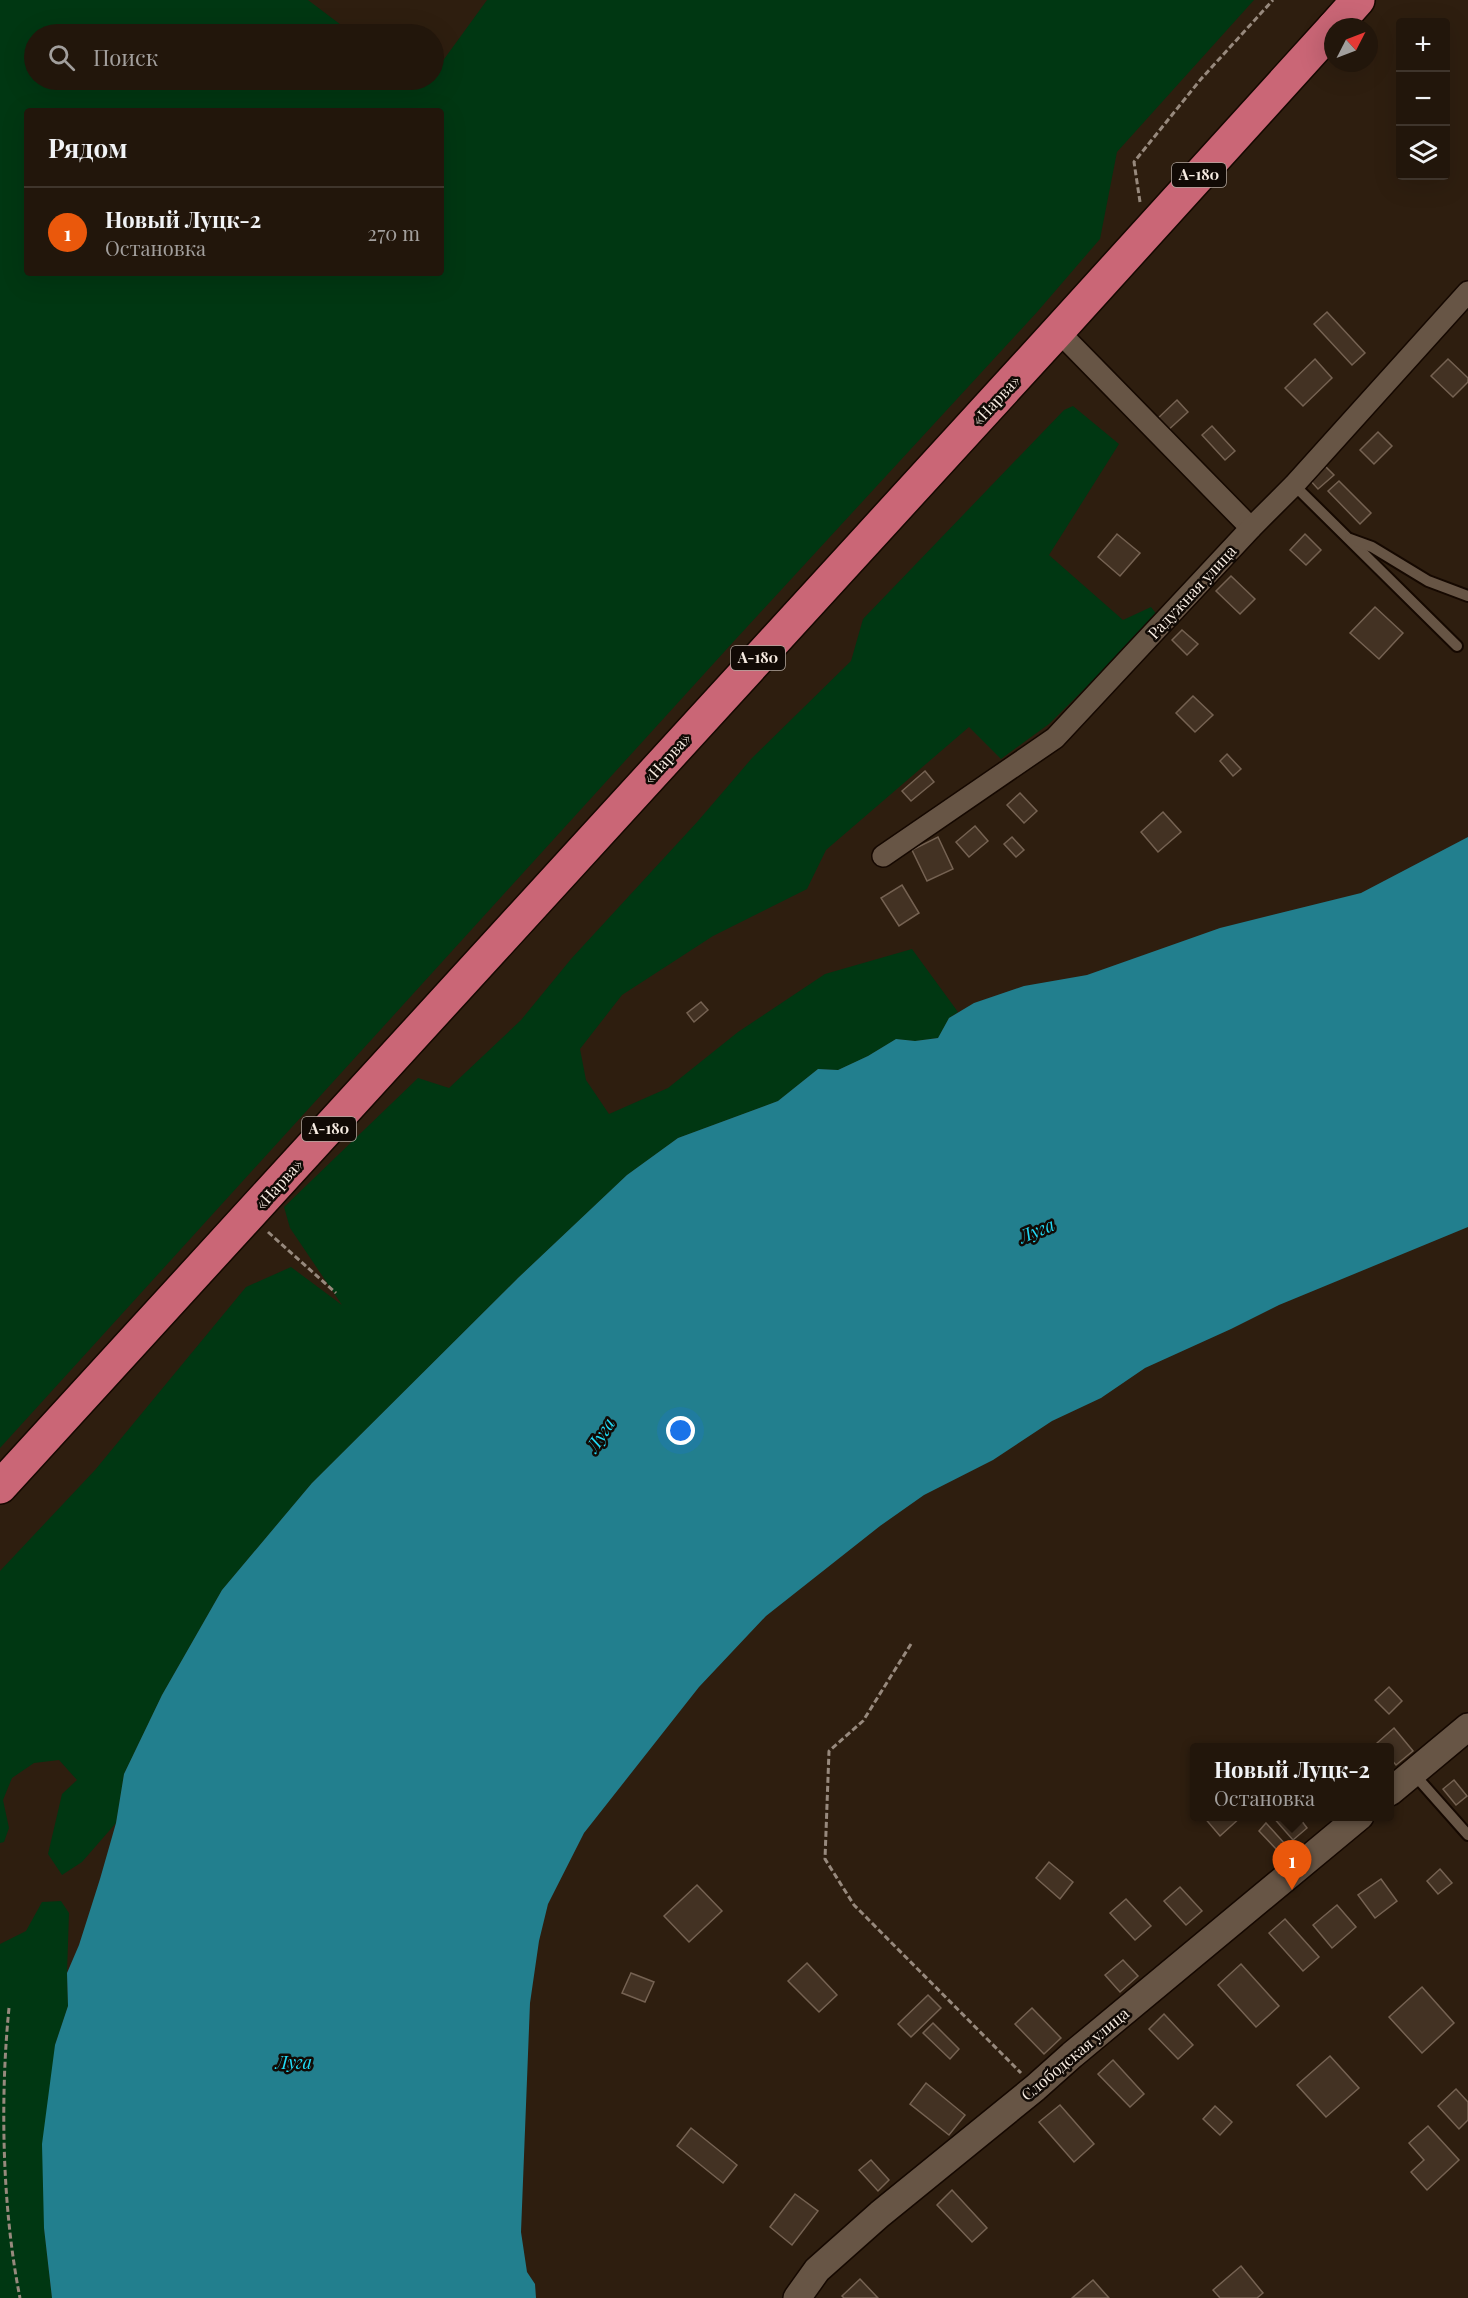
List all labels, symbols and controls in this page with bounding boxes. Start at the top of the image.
north arrow [1324,18,1378,72]
map controls [1396,18,1450,180]
button: + [1396,18,1450,72]
search box [24,24,444,90]
icon: search [45,41,78,74]
text: Поиск [93,42,158,72]
button: − [1396,72,1450,126]
button: layers [1396,126,1450,180]
text: Рядом [48,130,127,165]
road number: А-180 [1172,163,1226,187]
text: Новый Луцк-2 [105,204,261,234]
text: 1 [64,219,71,246]
text: 270 m [368,219,420,246]
text: Остановка [105,234,206,261]
street label: «Нарва» [967,370,1024,430]
street label: Радужная улица [1143,540,1240,643]
road number: А-180 [731,646,785,670]
street label: «Нарва» [638,728,695,788]
road number: А-180 [302,1117,356,1141]
street label: «Нарва» [250,1154,307,1214]
water label: Луга [1013,1212,1058,1249]
water label: Луга [579,1413,620,1458]
your location [666,1416,695,1445]
popup [1190,1743,1394,1821]
text: Новый Луцк-2 [1214,1754,1370,1784]
text: Остановка [1214,1784,1315,1811]
pin: 1 [1272,1840,1312,1890]
street label: Слободская улица [1016,2002,1133,2105]
water label: Луга [274,2050,312,2074]

